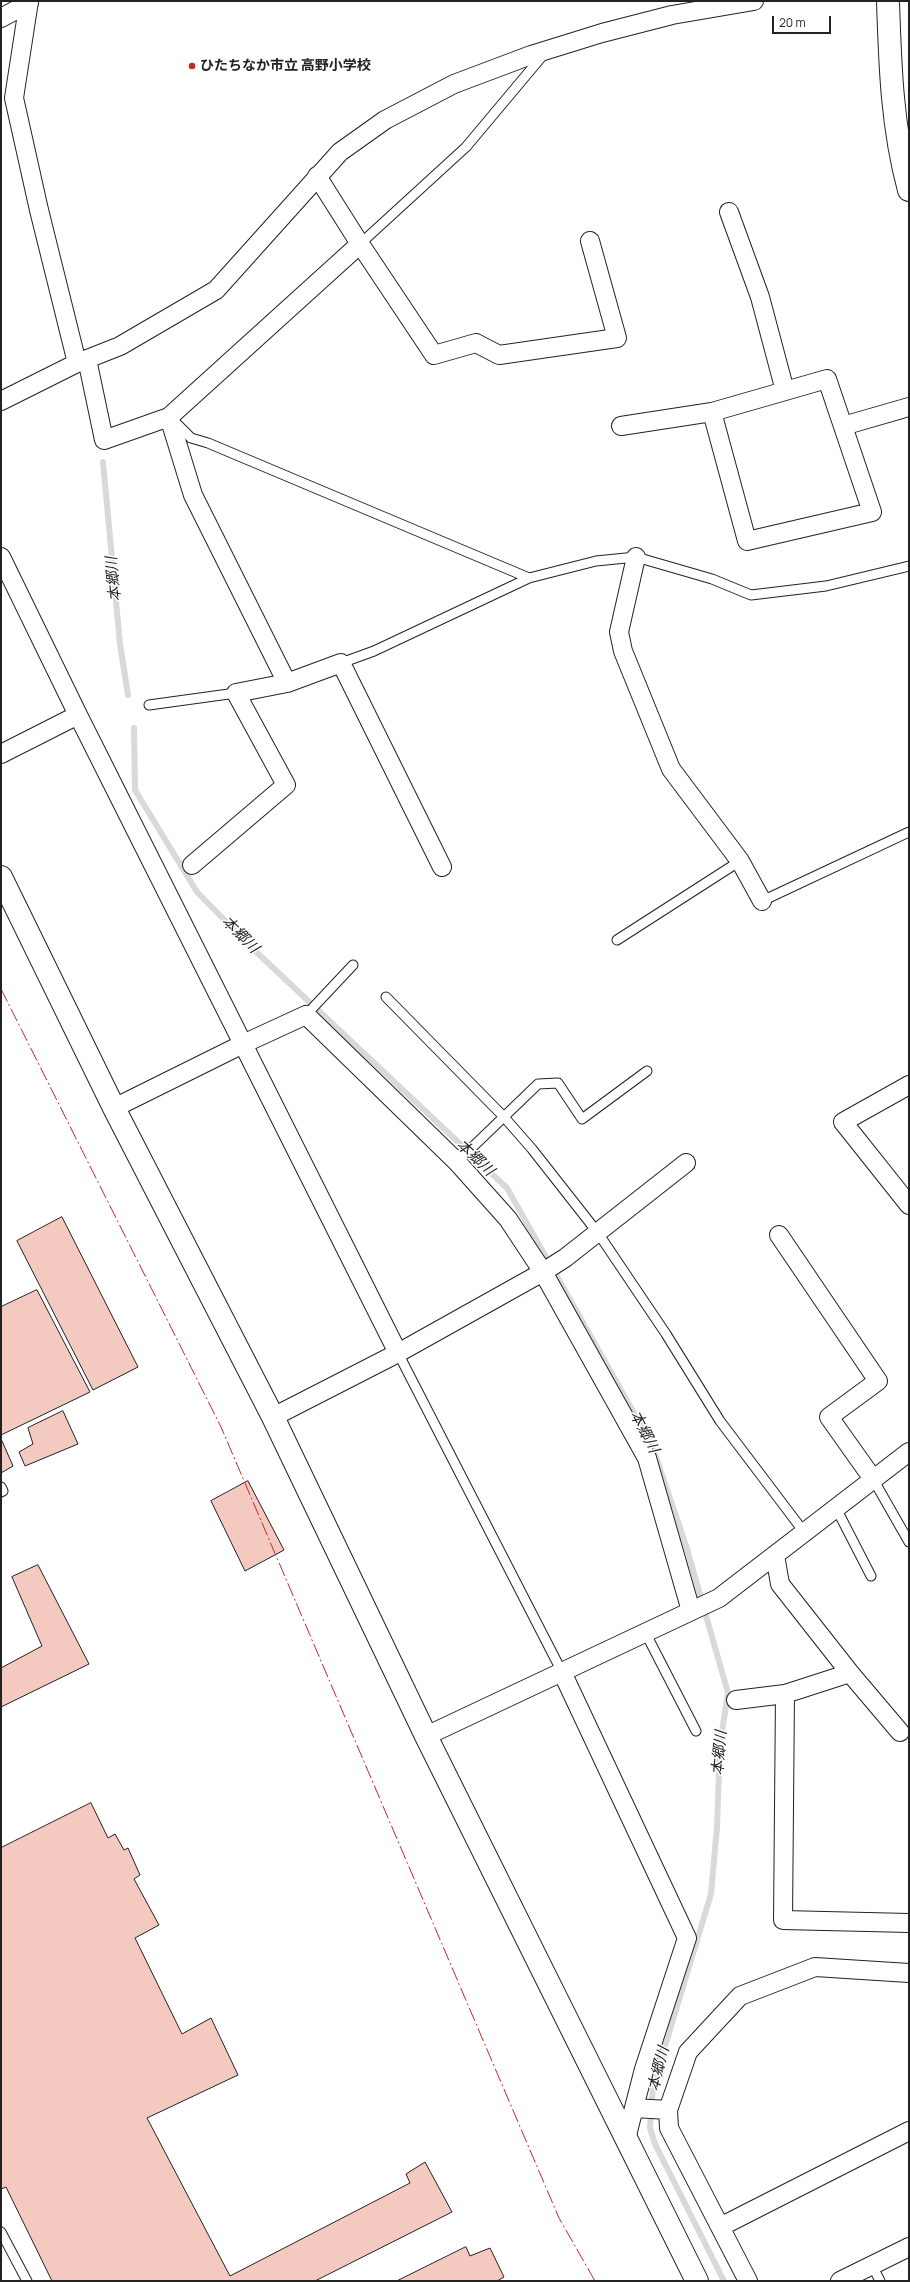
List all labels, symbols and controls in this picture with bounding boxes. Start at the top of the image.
scale bar [774,8,833,34]
text: 20 m [779,14,806,31]
place label: ひたちなか市立 高野小学校 [200,58,371,74]
marker: ひたちなか市立 高野小学校 [187,61,197,71]
water label: 本郷川 [103,556,125,602]
water label: 本郷川 [218,913,262,957]
water label: 本郷川 [452,1136,498,1180]
water label: 本郷川 [626,1408,662,1456]
water label: 本郷川 [709,1730,731,1776]
water label: 本郷川 [645,2045,673,2093]

